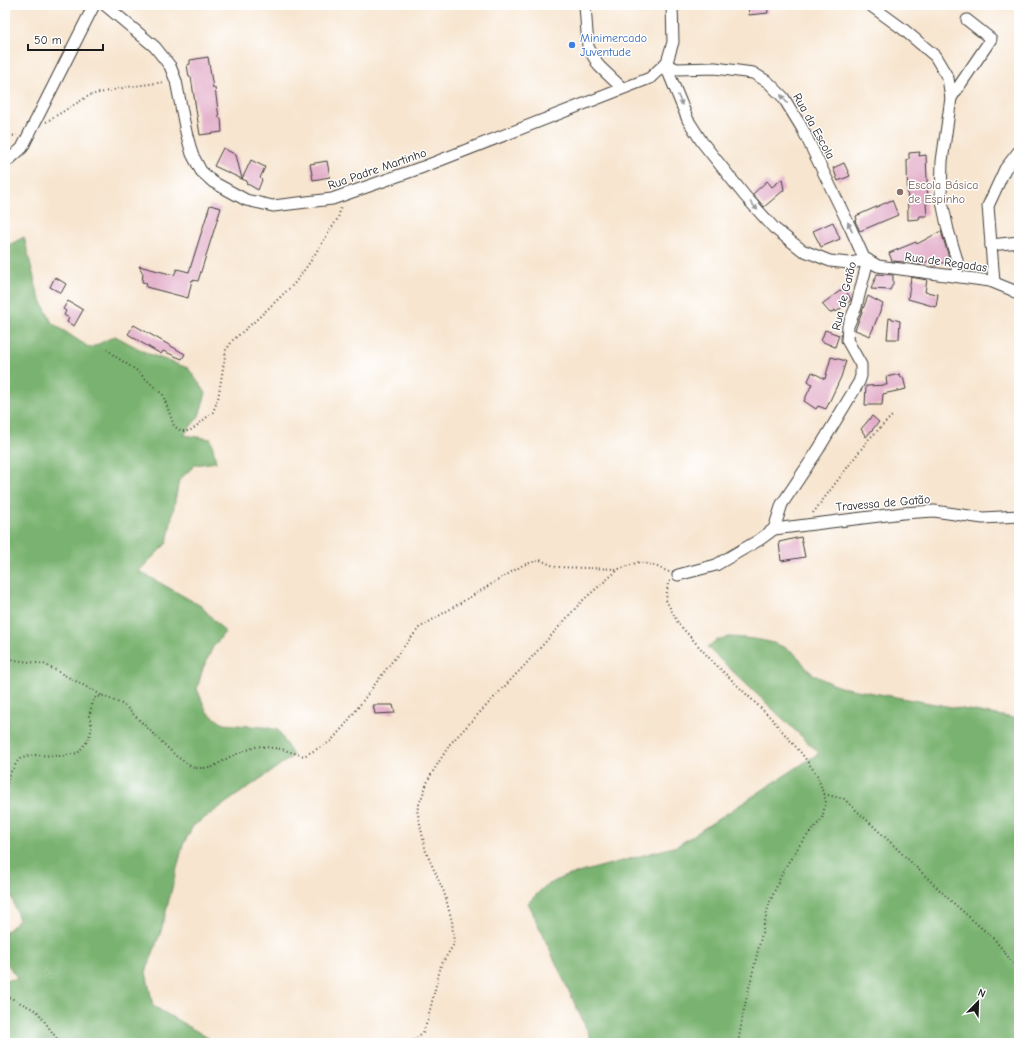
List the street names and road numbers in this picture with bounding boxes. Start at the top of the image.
street label: Rua da Escola [790,91,838,161]
street label: Rua Padre Martinho [326,146,428,192]
street label: Rua de Regadas [904,249,988,275]
street label: Rua de Gatão [829,260,859,332]
street label: Travessa de Gatão [835,492,931,514]

